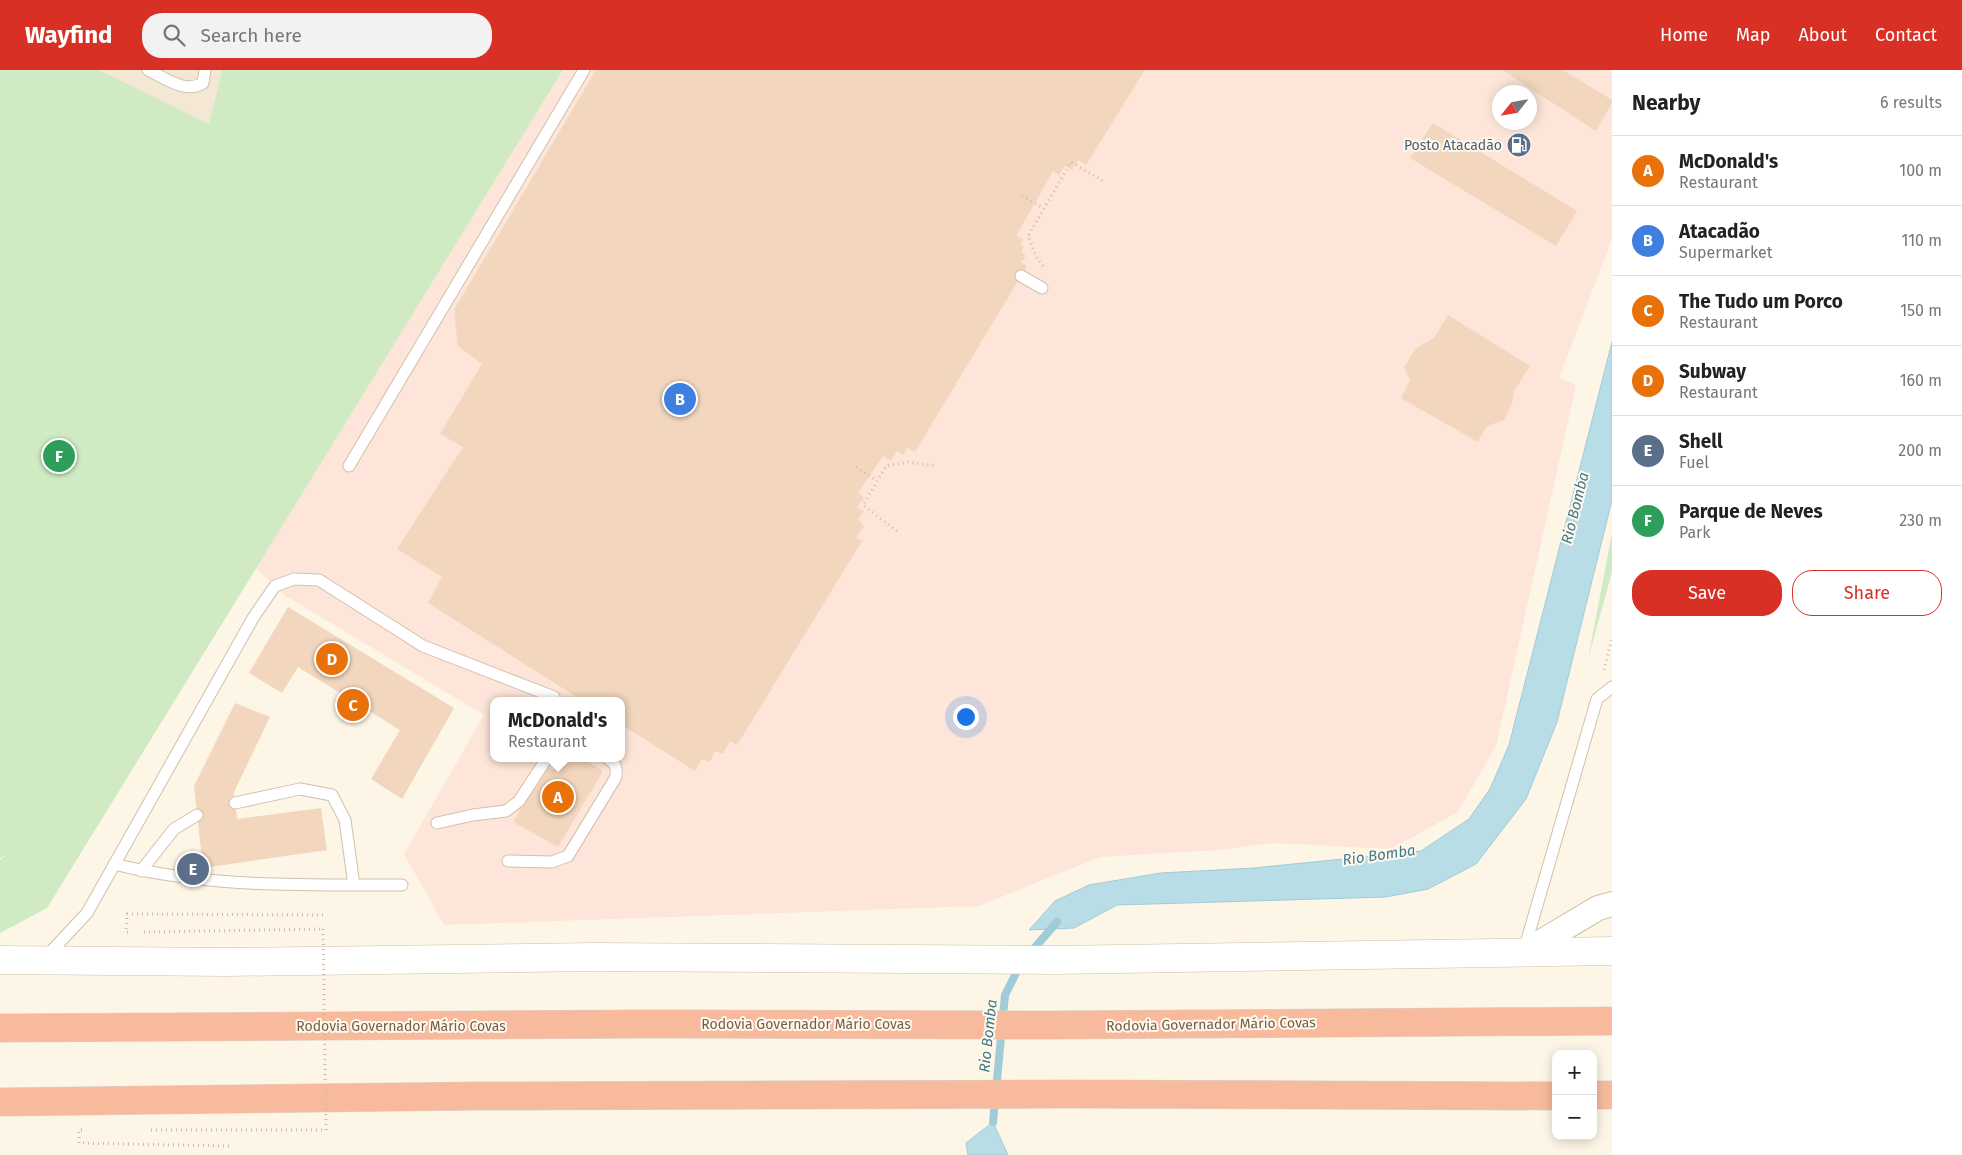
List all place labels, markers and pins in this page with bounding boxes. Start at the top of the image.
fuel station icon: Posto Atacadão [1506,132,1532,158]
place label: Posto Atacadão [1404,137,1502,154]
pin: B [664,380,696,418]
pin: F [43,437,75,475]
pin: D [316,640,348,678]
pin: C [337,686,369,724]
pin: A [542,778,574,816]
pin: E [177,850,209,888]

